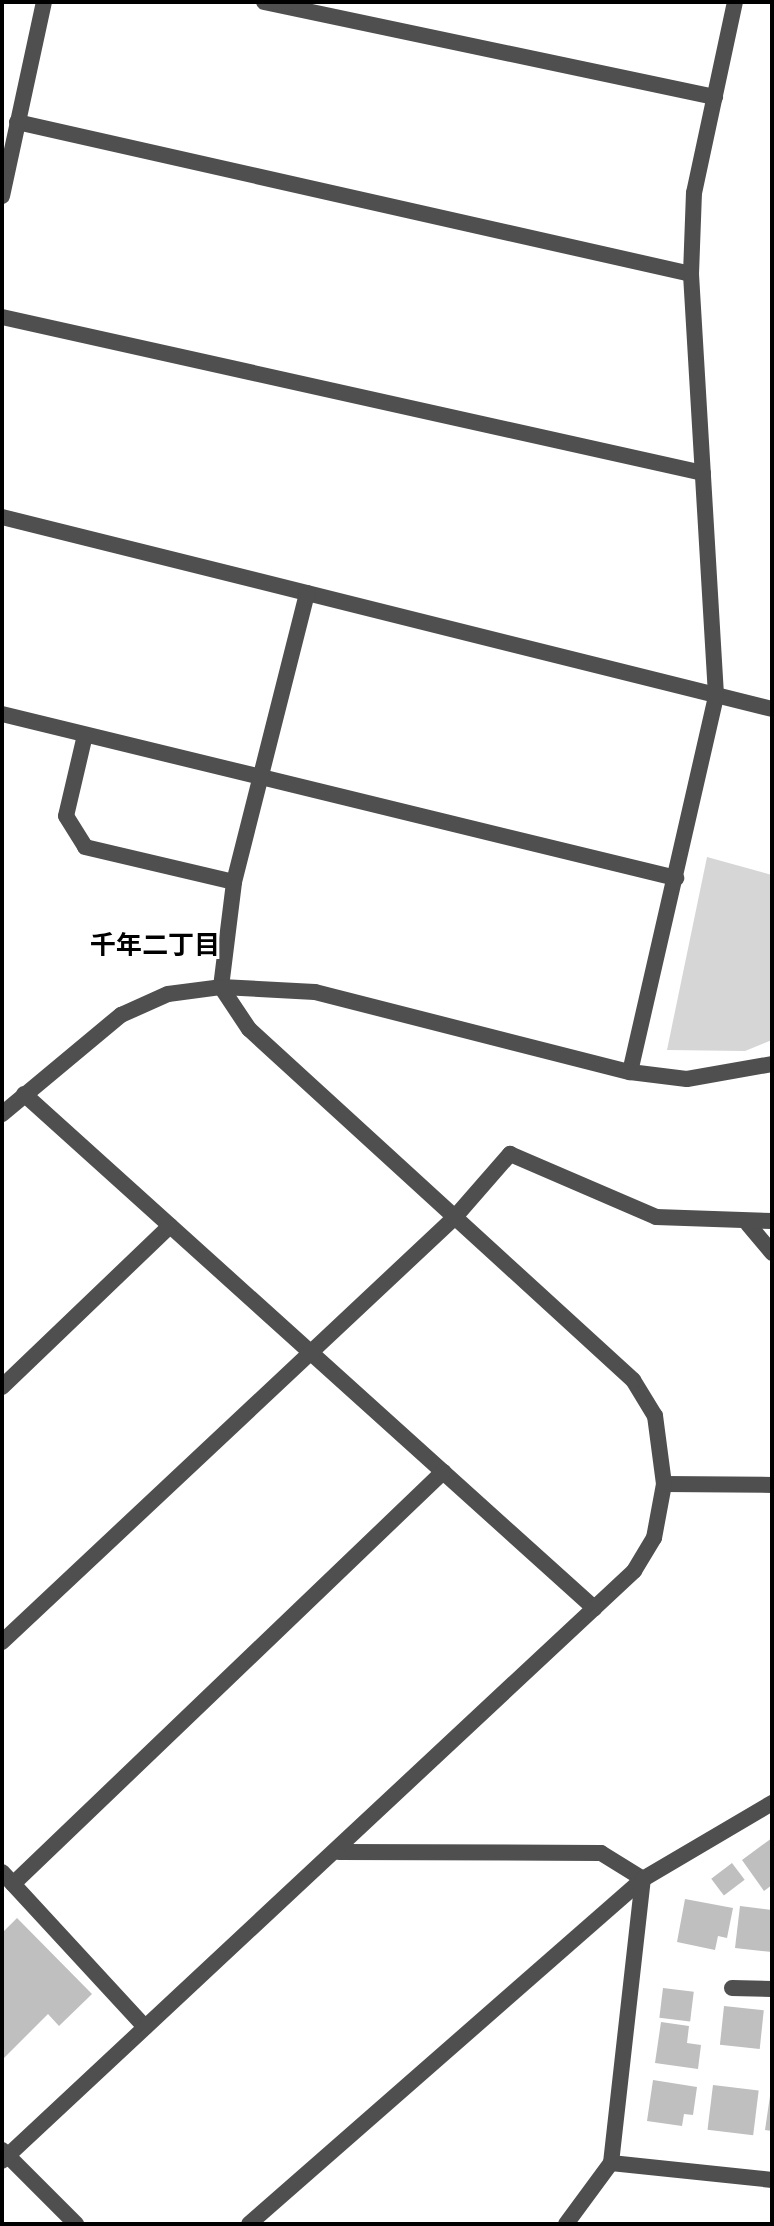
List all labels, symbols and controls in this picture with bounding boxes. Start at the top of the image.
district label: 千年二丁目 [90,930,220,962]

